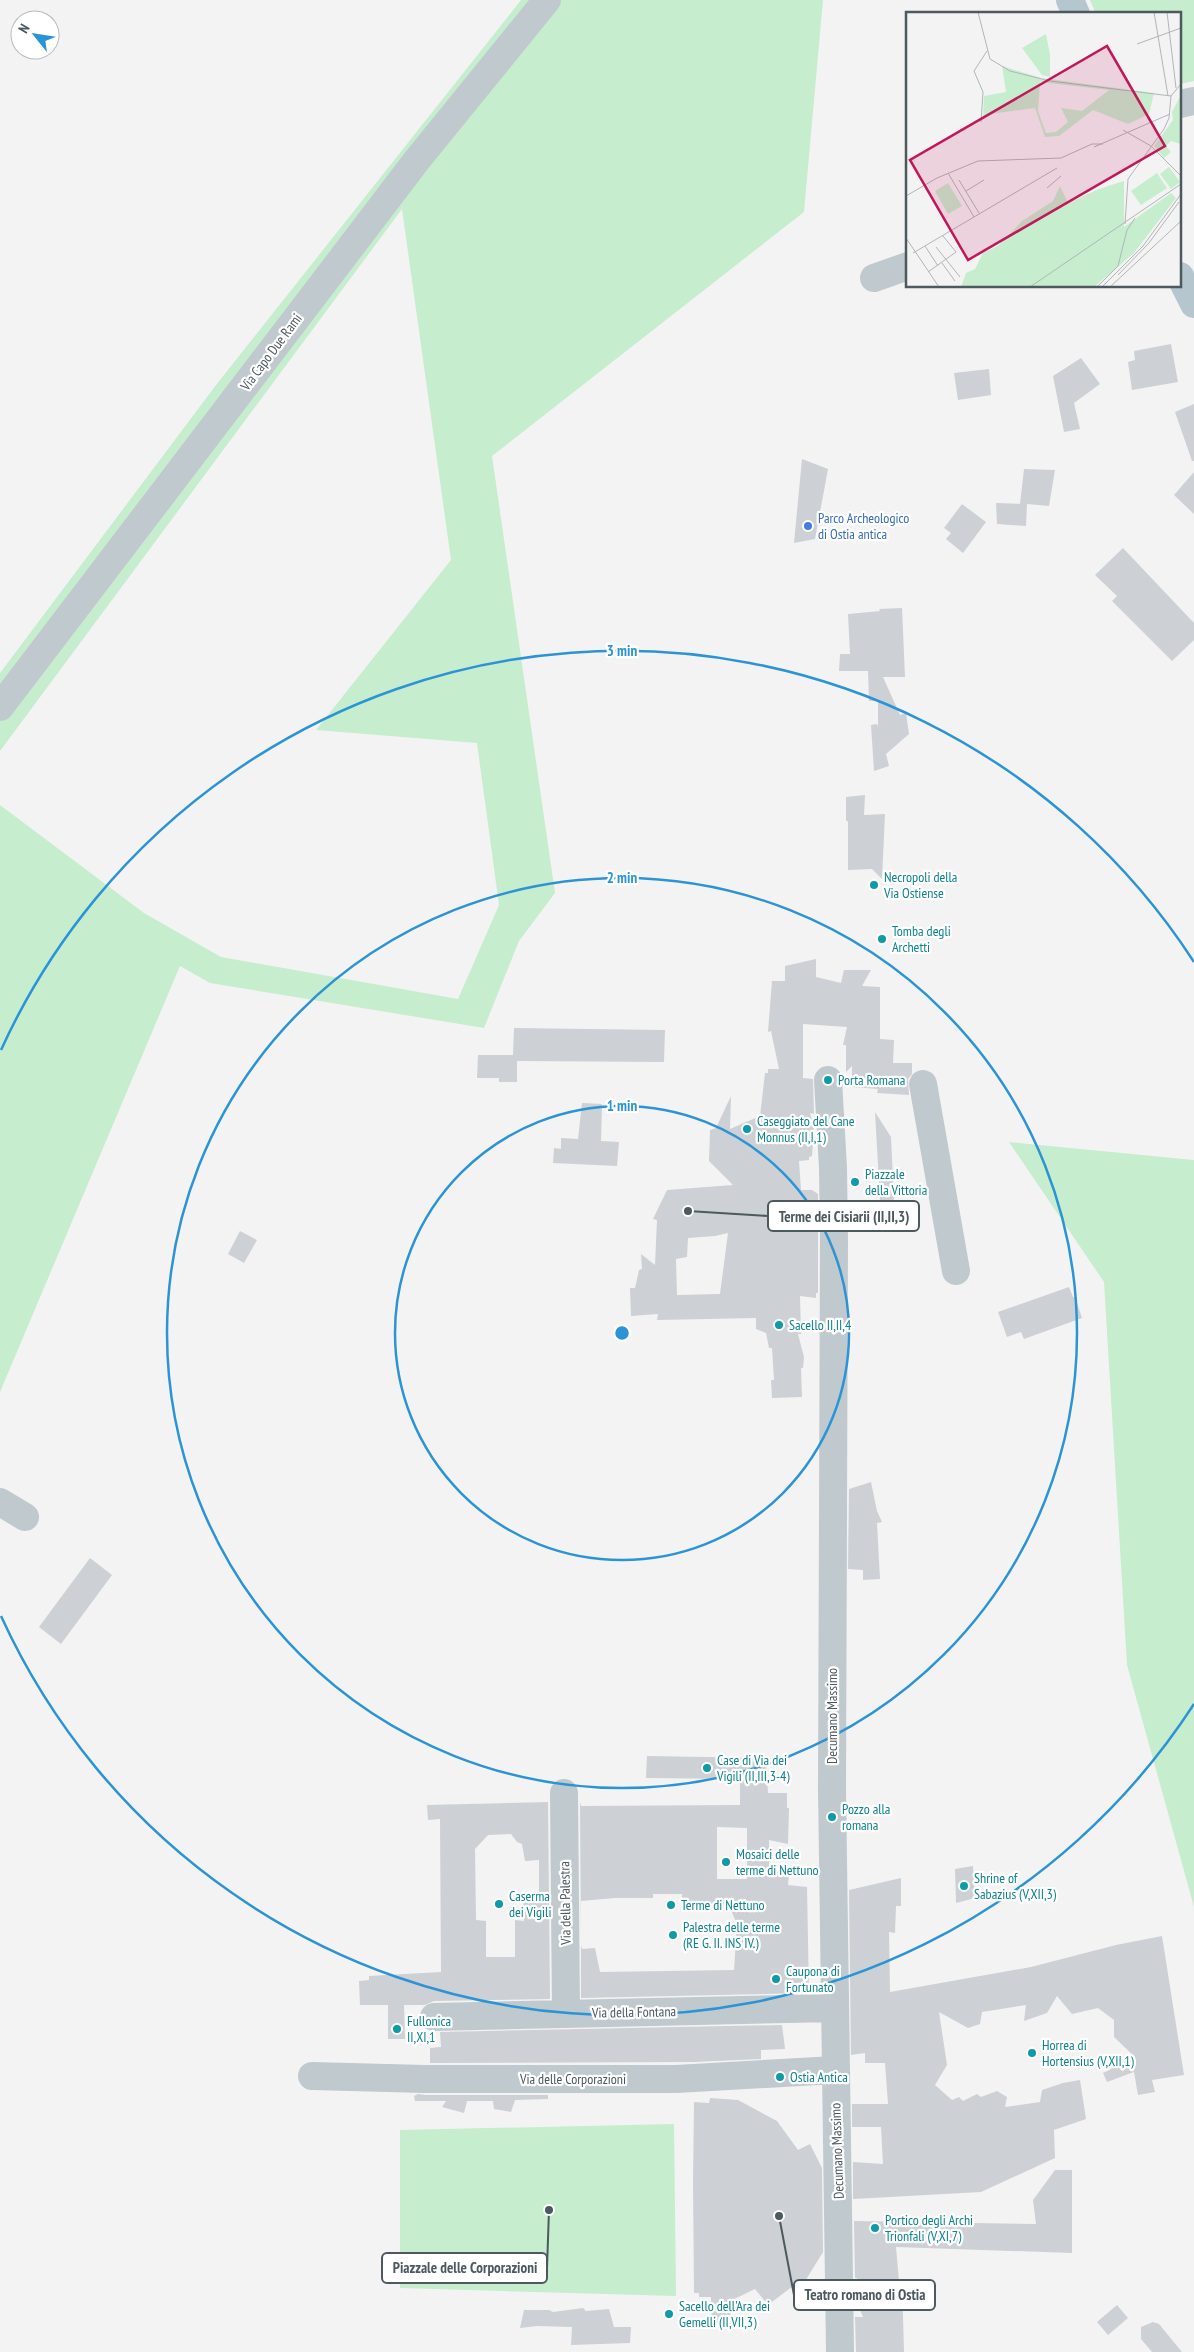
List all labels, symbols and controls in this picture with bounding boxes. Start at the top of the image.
north arrow [10,10,60,60]
inset map [906,12,1182,288]
text: N [14,21,33,36]
street label: Via Capo Due Rami [236,310,306,395]
place label: Parco Archeologico di Ostia antica [818,509,909,543]
marker: Parco Archeologico di Ostia antica [802,520,814,532]
text: 3 min [607,641,637,660]
text: 2 min [607,868,637,887]
place label: Necropoli della Via Ostiense [883,868,957,902]
marker: Necropoli della Via Ostiense [868,879,880,891]
place label: Tomba degli Archetti [892,922,951,956]
marker: Tomba degli Archetti [876,933,888,945]
place label: Porta Romana [838,1071,905,1089]
marker: Porta Romana [822,1074,834,1086]
text: 1 min [607,1096,637,1115]
place label: Caseggiato del Cane Monnus (II,I,1) [757,1112,855,1146]
marker: Caseggiato del Cane Monnus (II,I,1) [741,1123,753,1135]
place label: Piazzale della Vittoria [865,1165,927,1199]
marker: Piazzale della Vittoria [849,1176,861,1188]
callout: Terme dei Cisiarii (II,II,3) [768,1201,919,1231]
text: Terme dei Cisiarii (II,II,3) [779,1207,909,1226]
place label: Sacello II,II,4 [789,1316,852,1334]
marker: Sacello II,II,4 [773,1319,785,1331]
centre of rings [613,1324,631,1342]
street label: Decumano Massimo [823,1668,841,1764]
place label: Case di Via dei Vigili (II,III,3-4) [716,1751,790,1785]
marker: Case di Via dei Vigili (II,III,3-4) [701,1762,713,1774]
place label: Pozzo alla romana [842,1800,890,1834]
marker: Pozzo alla romana [826,1811,838,1823]
place label: Mosaici delle terme di Nettuno [736,1845,819,1879]
marker: Mosaici delle terme di Nettuno [720,1856,732,1868]
street label: Via della Palestra [555,1861,575,1946]
place label: Shrine of Sabazius (V,XII,3) [974,1869,1057,1903]
marker: Shrine of Sabazius (V,XII,3) [958,1880,970,1892]
place label: Caserma dei Vigili [509,1887,551,1921]
place label: Terme di Nettuno [681,1896,765,1914]
marker: Caserma dei Vigili [493,1898,505,1910]
marker: Terme di Nettuno [665,1899,677,1911]
place label: Palestra delle terme (RE G. II. INS IV.) [683,1918,780,1952]
marker: Palestra delle terme (RE G. II. INS IV.) [667,1929,679,1941]
place label: Caupona di Fortunato [786,1962,840,1996]
marker: Caupona di Fortunato [770,1973,782,1985]
street label: Via della Fontana [591,2002,676,2022]
place label: Fullonica II,XI,1 [407,2012,451,2046]
marker: Fullonica II,XI,1 [391,2023,403,2035]
place label: Horrea di Hortensius (V,XII,1) [1042,2036,1135,2070]
marker: Horrea di Hortensius (V,XII,1) [1026,2047,1038,2059]
place label: Ostia Antica [790,2068,848,2086]
street label: Via delle Corporazioni [519,2070,626,2088]
marker: Ostia Antica [774,2071,786,2083]
street label: Decumano Massimo [826,2103,848,2199]
place label: Portico degli Archi Trionfali (V,XI,7) [885,2211,973,2245]
marker: Portico degli Archi Trionfali (V,XI,7) [869,2222,881,2234]
callout: Piazzale delle Corporazioni [382,2253,547,2283]
text: Piazzale delle Corporazioni [393,2258,537,2277]
callout: Teatro romano di Ostia [794,2280,935,2310]
text: Teatro romano di Ostia [805,2285,925,2304]
place label: Sacello dell'Ara dei Gemelli (II,VII,3) [679,2297,770,2331]
marker: Sacello dell'Ara dei Gemelli (II,VII,3) [663,2308,675,2320]

